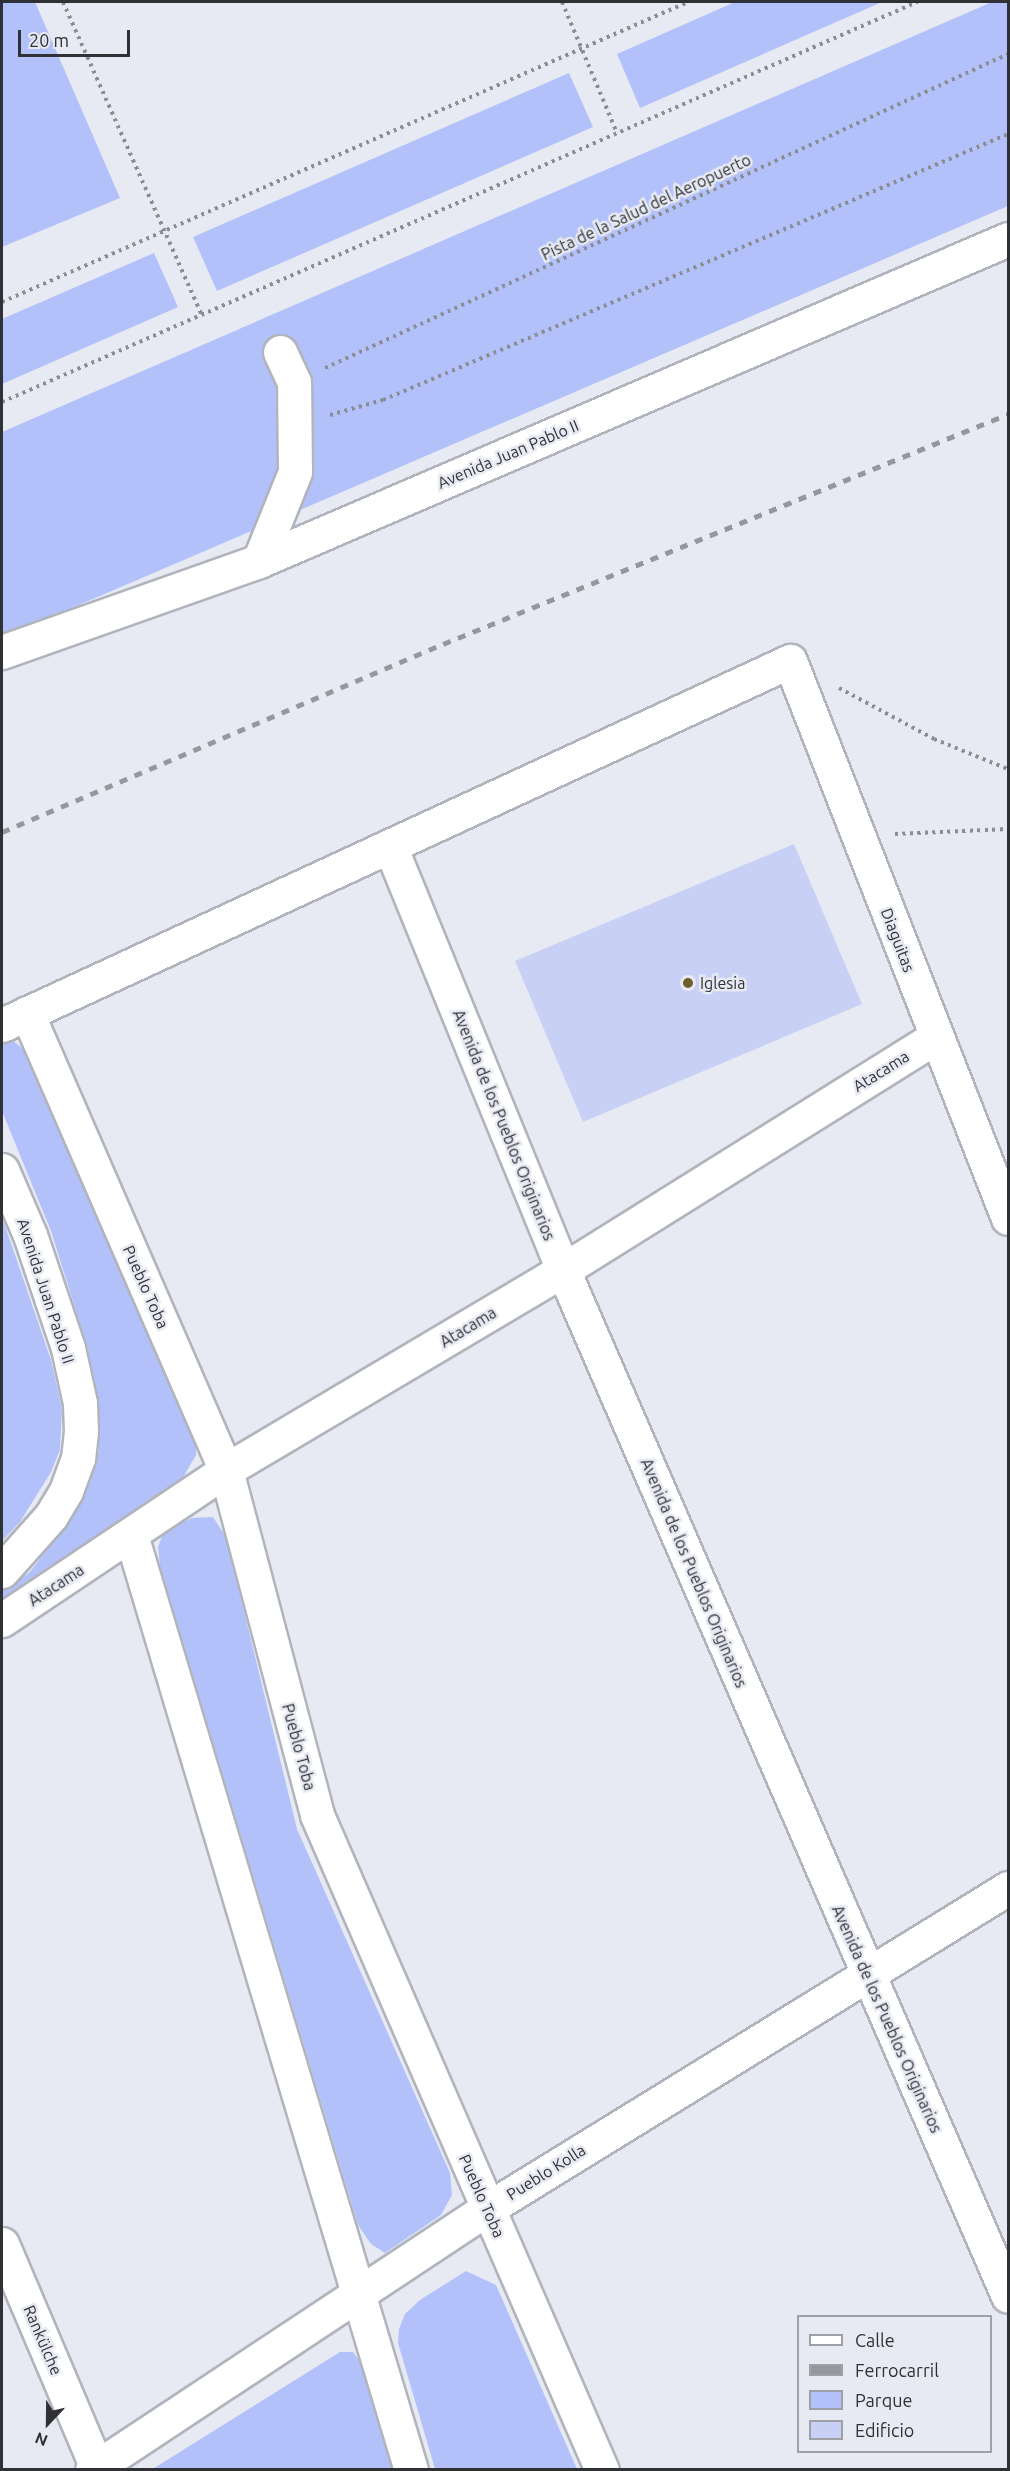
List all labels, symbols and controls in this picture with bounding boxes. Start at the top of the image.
scale bar [21,18,134,56]
text: 20 m [29,30,69,50]
street label: Pista de la Salud del Aeropuerto [538,150,754,264]
street label: Avenida Juan Pablo II [435,416,581,492]
street label: Diaguitas [877,905,919,975]
place label: Iglesia [700,973,745,993]
marker: Iglesia [681,976,695,990]
street label: Avenida de los Pueblos Originarios [449,1007,559,1243]
street label: Atacama [849,1046,913,1096]
street label: Avenida Juan Pablo II [13,1216,79,1366]
street label: Pueblo Toba [119,1242,173,1332]
street label: Atacama [436,1303,500,1351]
street label: Avenida de los Pueblos Originarios [637,1455,751,1691]
street label: Atacama [25,1560,87,1610]
street label: Pueblo Toba [278,1701,320,1793]
street label: Avenida de los Pueblos Originarios [828,1902,946,2136]
street label: Pueblo Kolla [503,2140,589,2204]
street label: Pueblo Toba [455,2151,509,2241]
street label: Rankülche [20,2302,66,2378]
legend [797,2315,992,2453]
text: Calle [855,2330,895,2350]
text: Ferrocarril [855,2360,939,2380]
text: Parque [855,2390,912,2410]
north arrow [18,2393,78,2453]
text: Edificio [855,2420,914,2440]
text: N [32,2429,50,2450]

